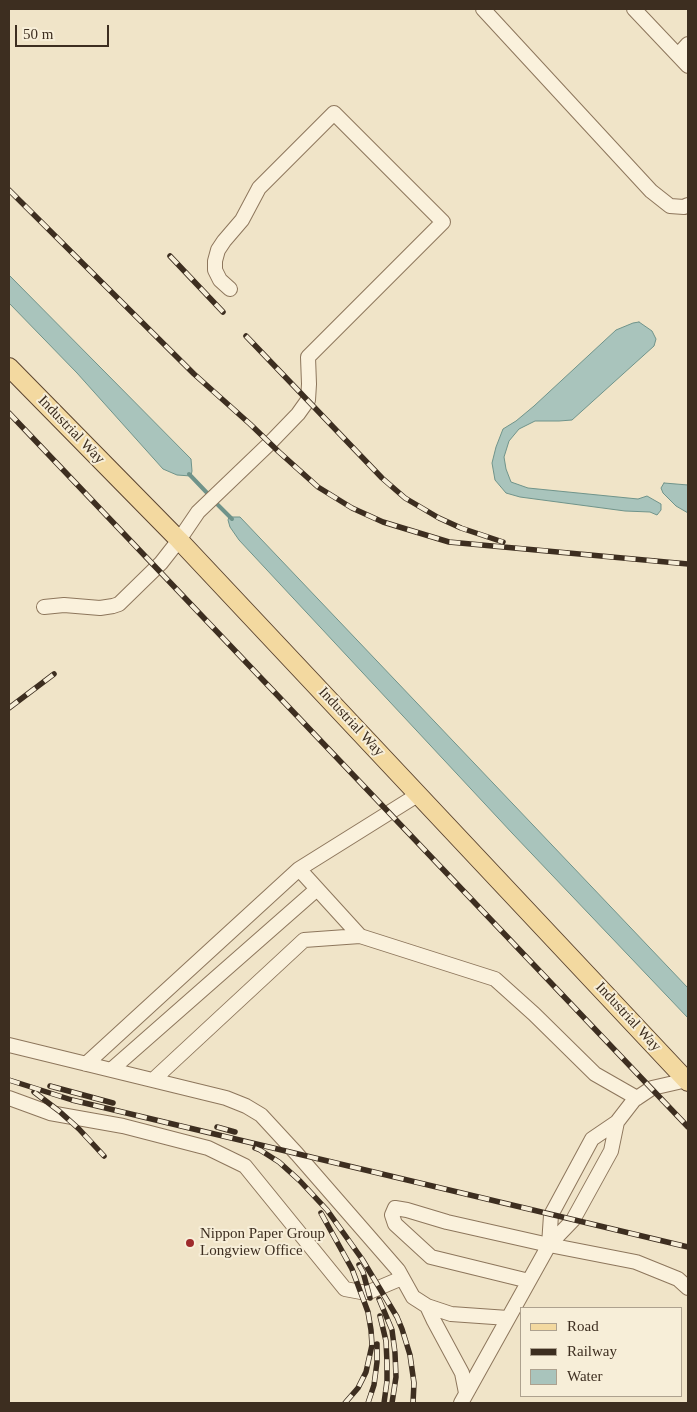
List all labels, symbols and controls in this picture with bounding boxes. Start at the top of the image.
scale bar [18,15,111,47]
text: 50 m [23,26,53,42]
street label: Industrial Way [34,392,108,468]
street label: Industrial Way [314,684,388,760]
street label: Industrial Way [591,979,665,1055]
place label: Nippon Paper Group Longview Office [200,1225,325,1260]
marker: Nippon Paper Group Longview Office [184,1237,196,1249]
legend [520,1307,682,1397]
text: Road [567,1318,599,1334]
text: Railway [567,1343,617,1359]
text: Water [567,1368,602,1384]

